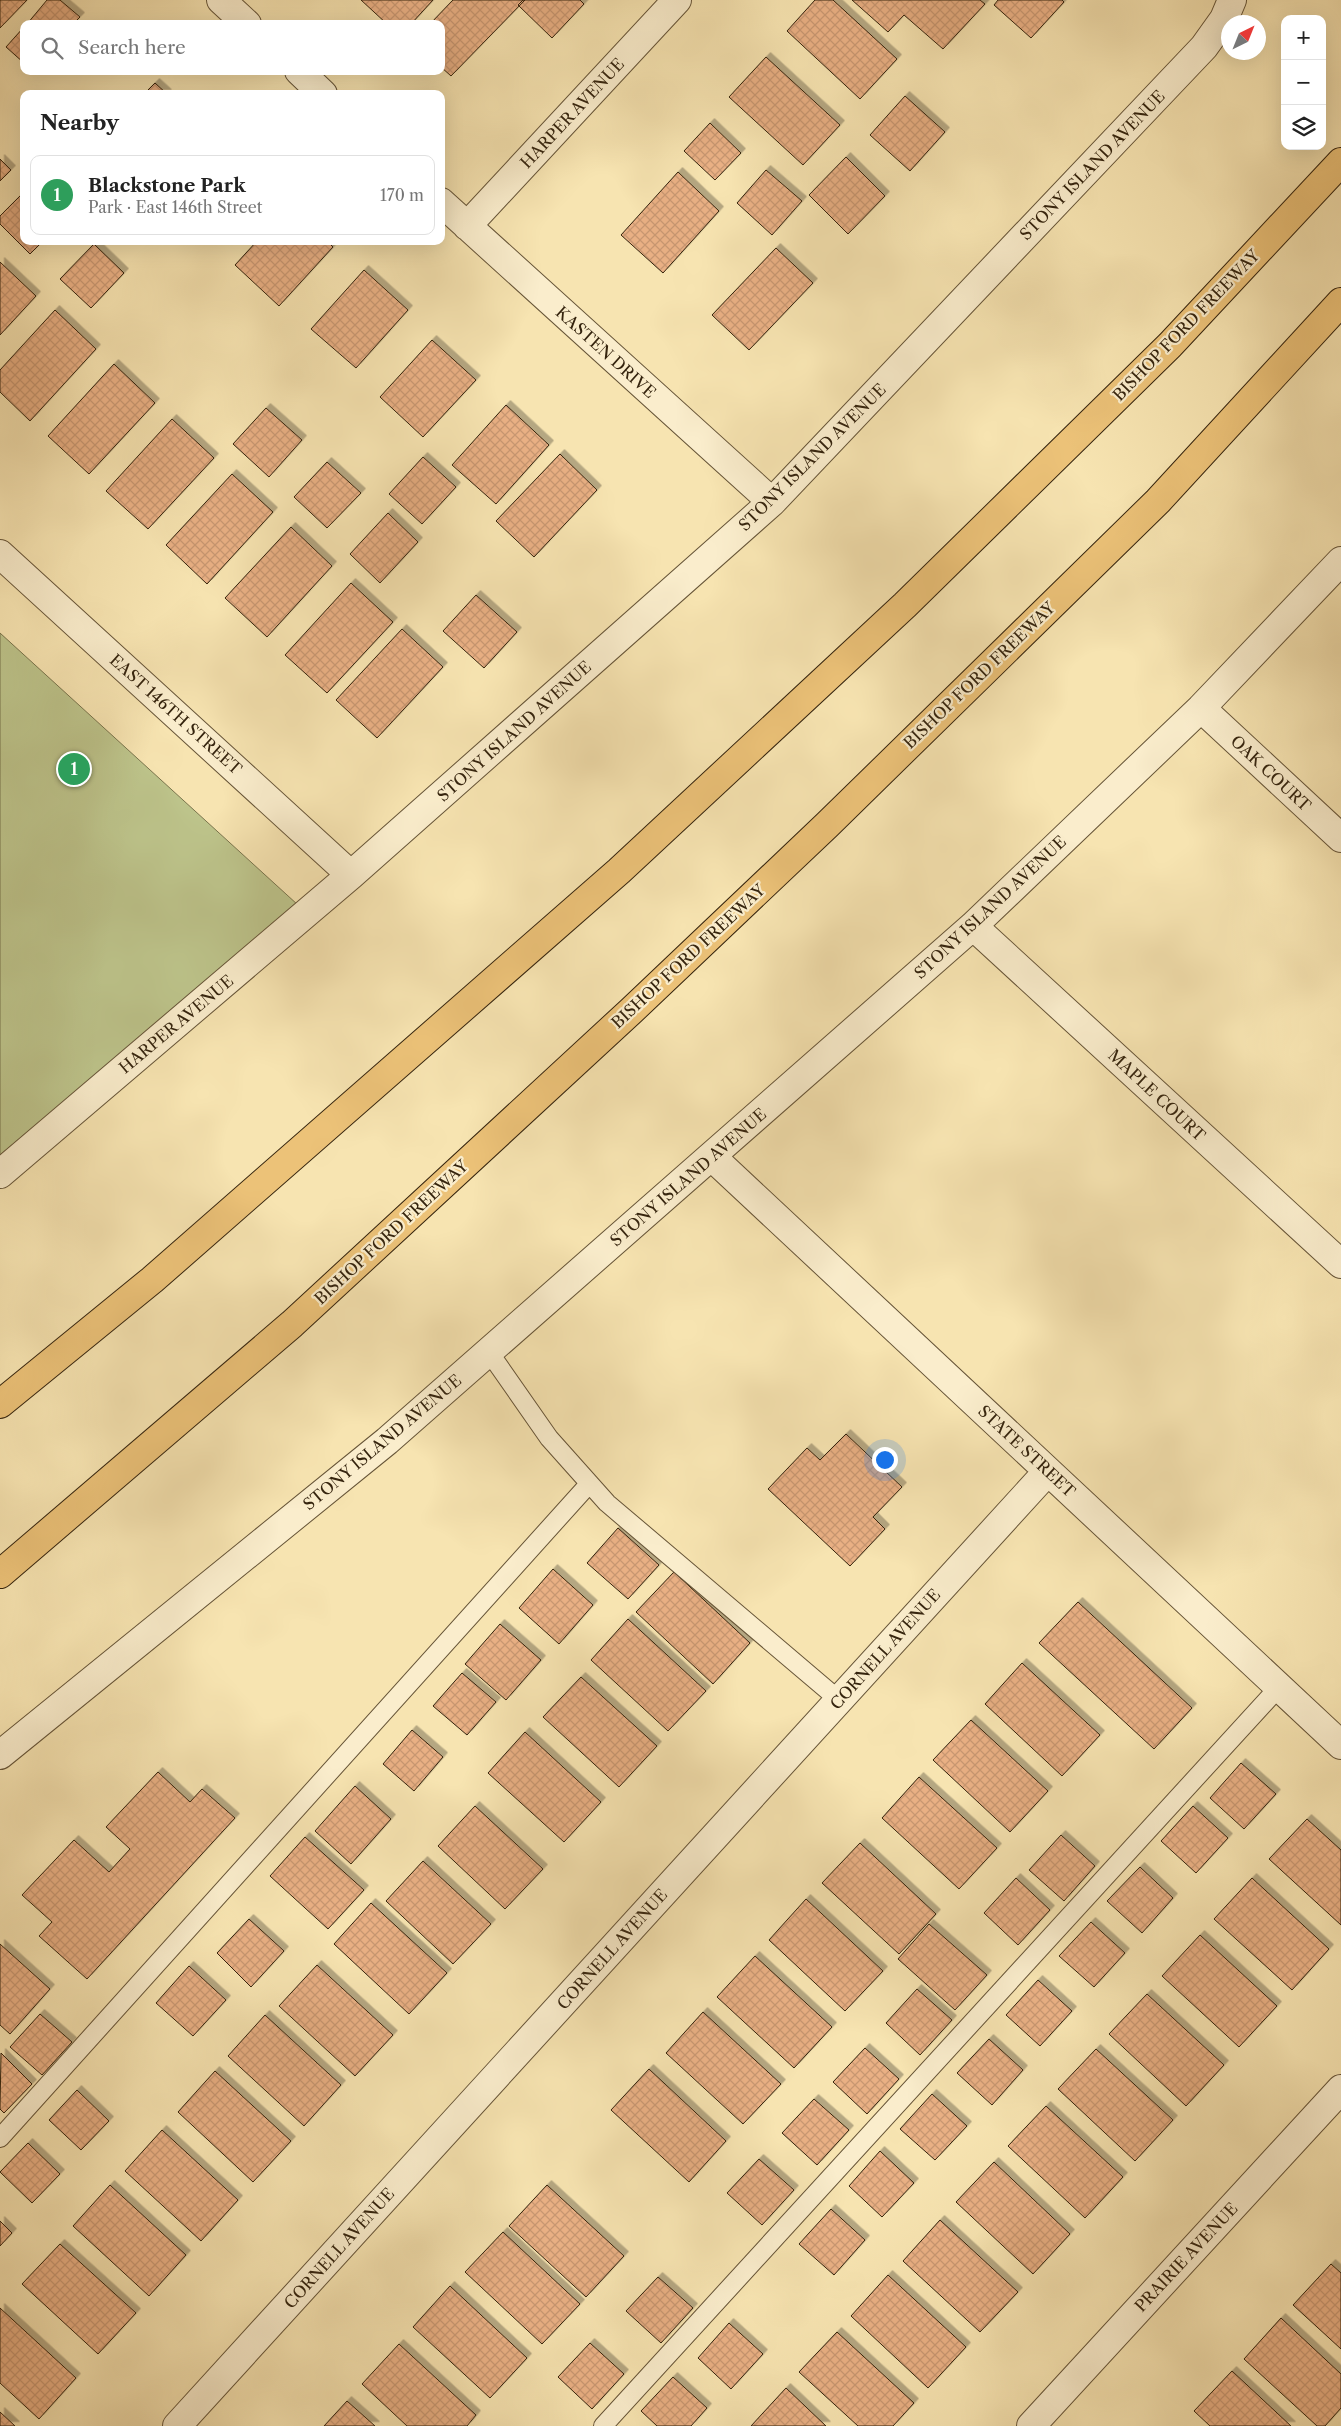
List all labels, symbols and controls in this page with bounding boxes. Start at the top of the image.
north arrow [1221,15,1266,60]
map controls [1281,15,1326,150]
button: + [1281,15,1326,60]
search box [20,20,445,75]
icon: search [38,34,66,62]
text: Search here [78,36,186,59]
street label: HARPER AVENUE [516,54,628,172]
button: − [1281,60,1326,105]
street label: STONY ISLAND AVENUE [1015,86,1169,244]
button: layers [1281,105,1326,150]
text: Nearby [40,110,119,135]
text: Blackstone Park [88,174,246,197]
text: 1 [53,185,61,205]
text: 170 m [380,185,424,205]
text: Park · East 146th Street [88,197,262,217]
street label: BISHOP FORD FREEWAY [1108,245,1264,405]
street label: KASTEN DRIVE [552,302,660,402]
street label: STONY ISLAND AVENUE [734,379,890,535]
street label: BISHOP FORD FREEWAY [899,597,1059,753]
street label: EAST 146TH STREET [106,650,246,778]
street label: STONY ISLAND AVENUE [433,657,595,805]
street label: OAK COURT [1227,731,1315,815]
pin: 1 [58,750,90,788]
street label: STONY ISLAND AVENUE [910,831,1070,983]
street label: BISHOP FORD FREEWAY [607,879,769,1032]
street label: HARPER AVENUE [115,970,237,1078]
street label: MAPLE COURT [1104,1045,1210,1145]
street label: STONY ISLAND AVENUE [606,1104,770,1250]
street label: BISHOP FORD FREEWAY [310,1155,472,1308]
street label: STONY ISLAND AVENUE [299,1370,465,1514]
street label: STATE STREET [974,1401,1080,1501]
your location [872,1447,898,1473]
street label: CORNELL AVENUE [826,1585,944,1713]
street label: CORNELL AVENUE [553,1885,671,2013]
street label: CORNELL AVENUE [280,2184,398,2312]
street label: PRAIRIE AVENUE [1130,2198,1242,2316]

